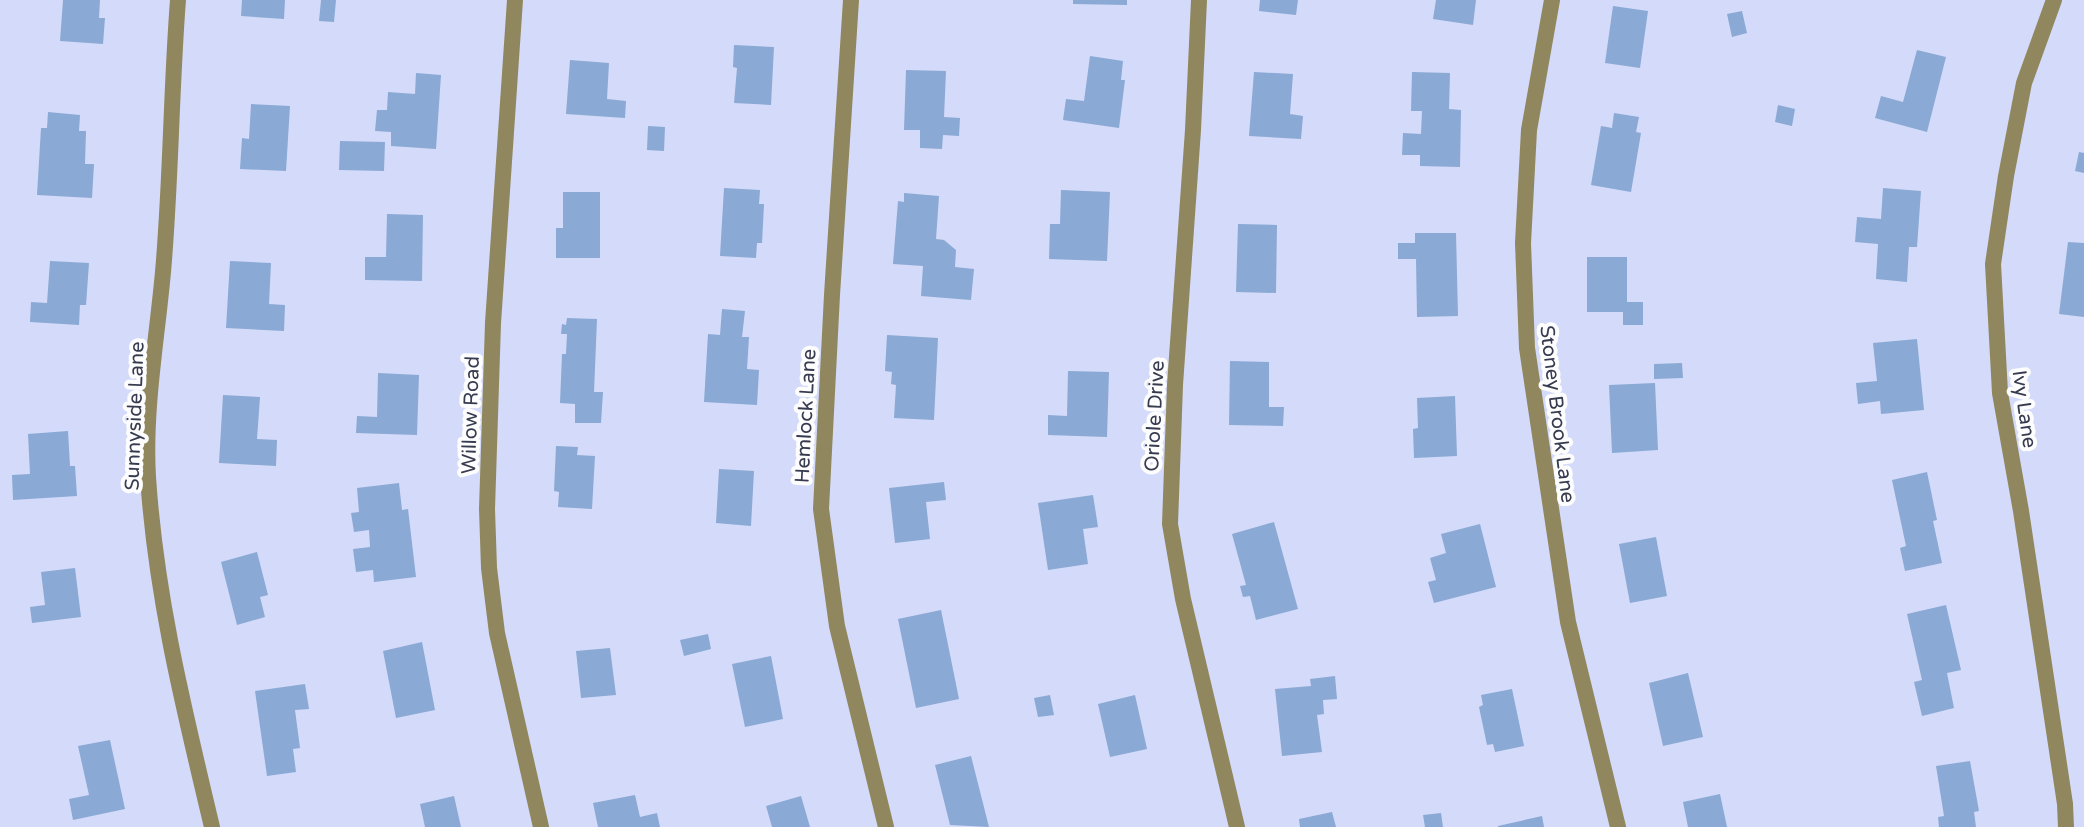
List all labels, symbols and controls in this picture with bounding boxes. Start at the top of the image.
street label: Stoney Brook Lane [1534,324,1580,504]
street label: Sunnyside Lane [120,341,150,491]
street label: Hemlock Lane [790,348,822,484]
street label: Willow Road [457,356,485,475]
street label: Oriole Drive [1140,360,1170,472]
street label: Ivy Lane [2007,369,2041,450]

